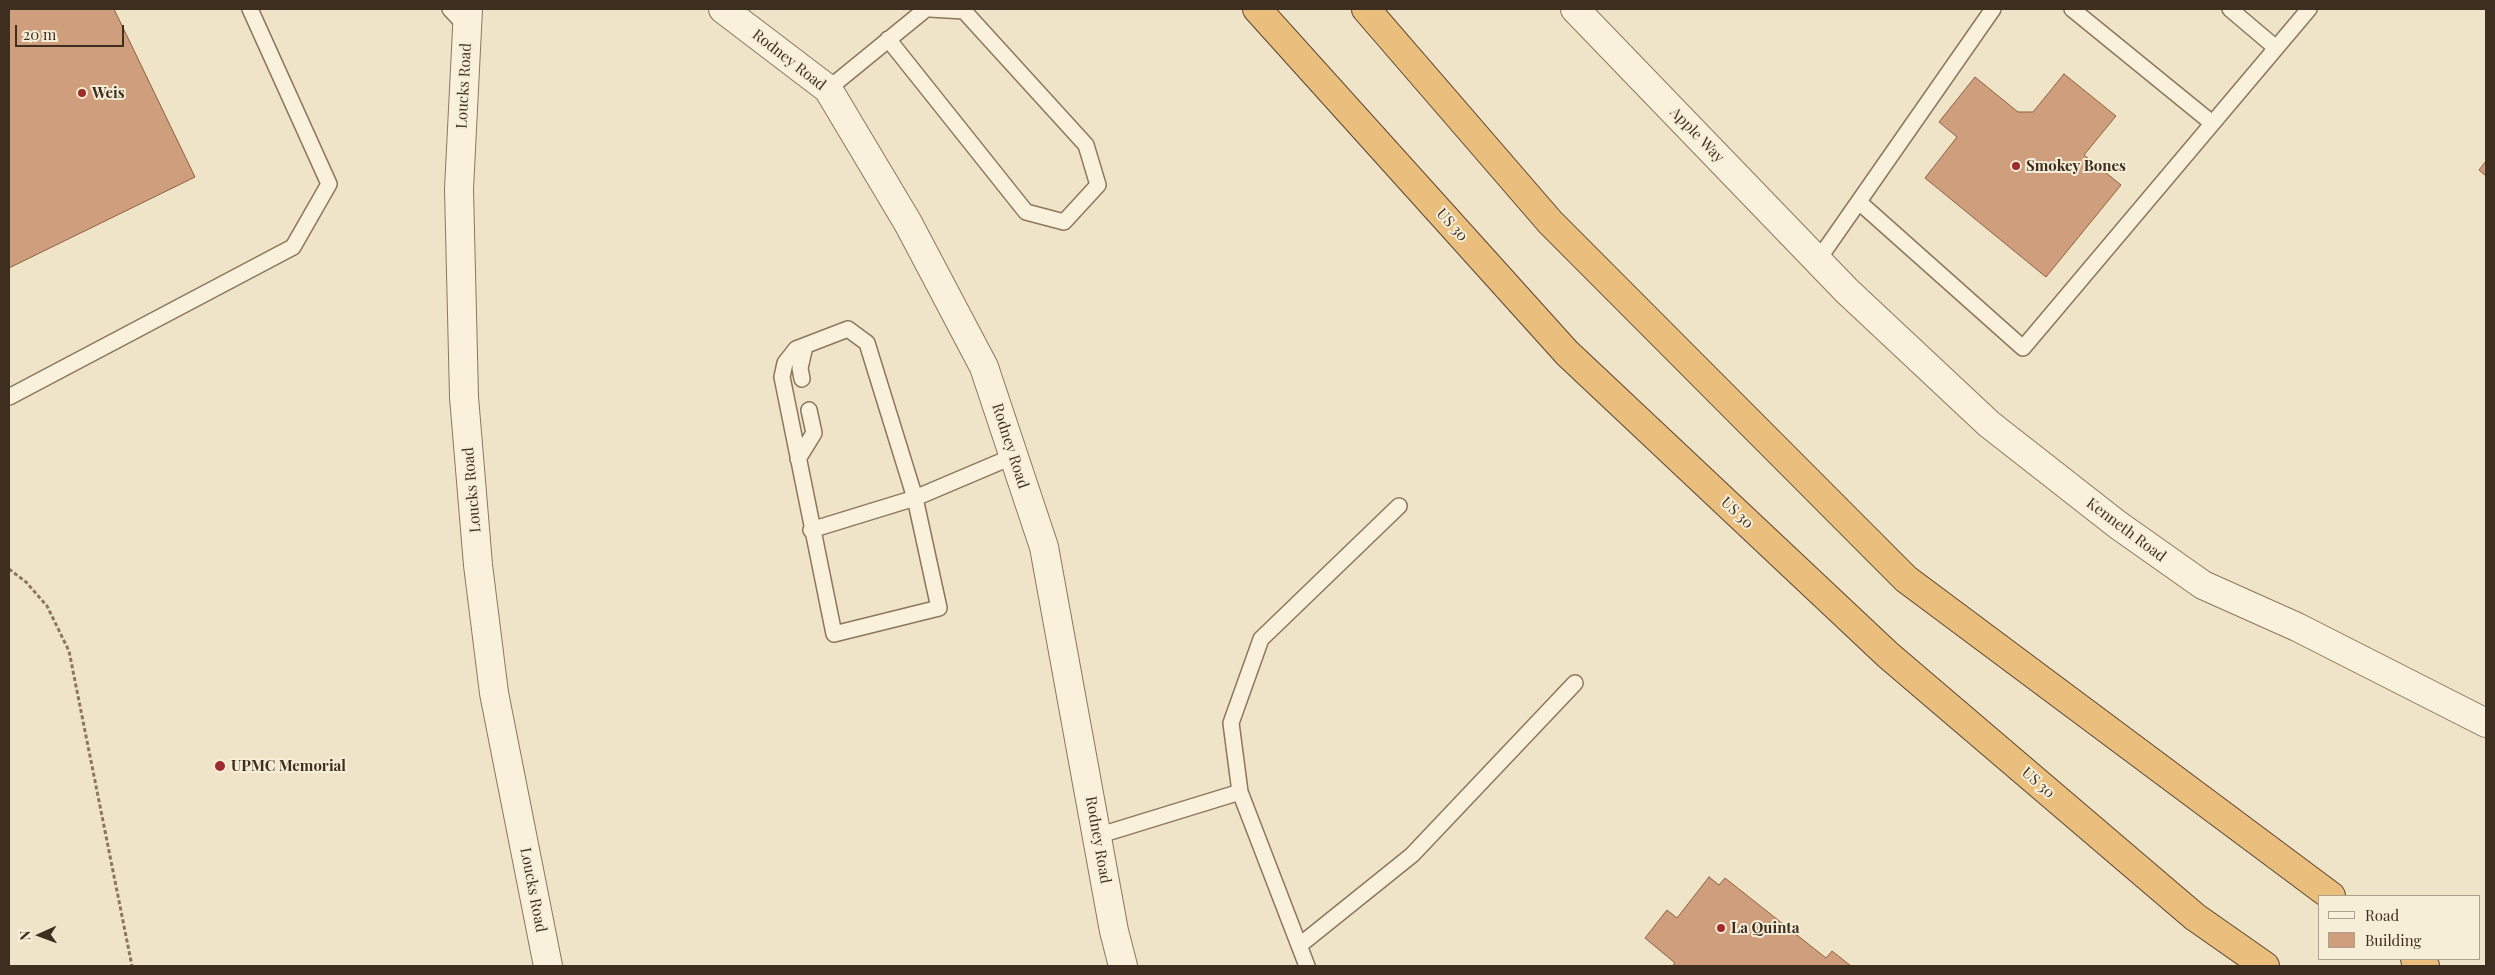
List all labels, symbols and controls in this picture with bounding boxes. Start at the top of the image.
scale bar [18,15,126,47]
text: 20 m [23,24,56,44]
street label: Rodney Road [749,26,829,94]
street label: Loucks Road [453,43,475,129]
place label: Weis [92,84,125,102]
marker: Weis [76,87,88,99]
street label: Apple Way [1666,104,1728,166]
place label: Smokey Bones [2026,157,2126,175]
marker: Smokey Bones [2010,160,2022,172]
street label: US 30 [1433,205,1471,245]
street label: Rodney Road [988,401,1032,491]
street label: Loucks Road [459,446,485,534]
street label: US 30 [1717,494,1757,532]
street label: Kenneth Road [2083,494,2169,566]
place label: UPMC Memorial [231,757,346,775]
marker: UPMC Memorial [213,759,227,773]
street label: US 30 [2018,764,2058,802]
street label: Rodney Road [1081,795,1115,885]
street label: Loucks Road [516,846,550,934]
legend [2318,895,2480,960]
text: Road [2365,905,2399,925]
north arrow [15,910,65,960]
place label: La Quinta [1731,919,1799,937]
marker: La Quinta [1715,922,1727,934]
text: N [15,930,34,941]
text: Building [2365,930,2421,950]

